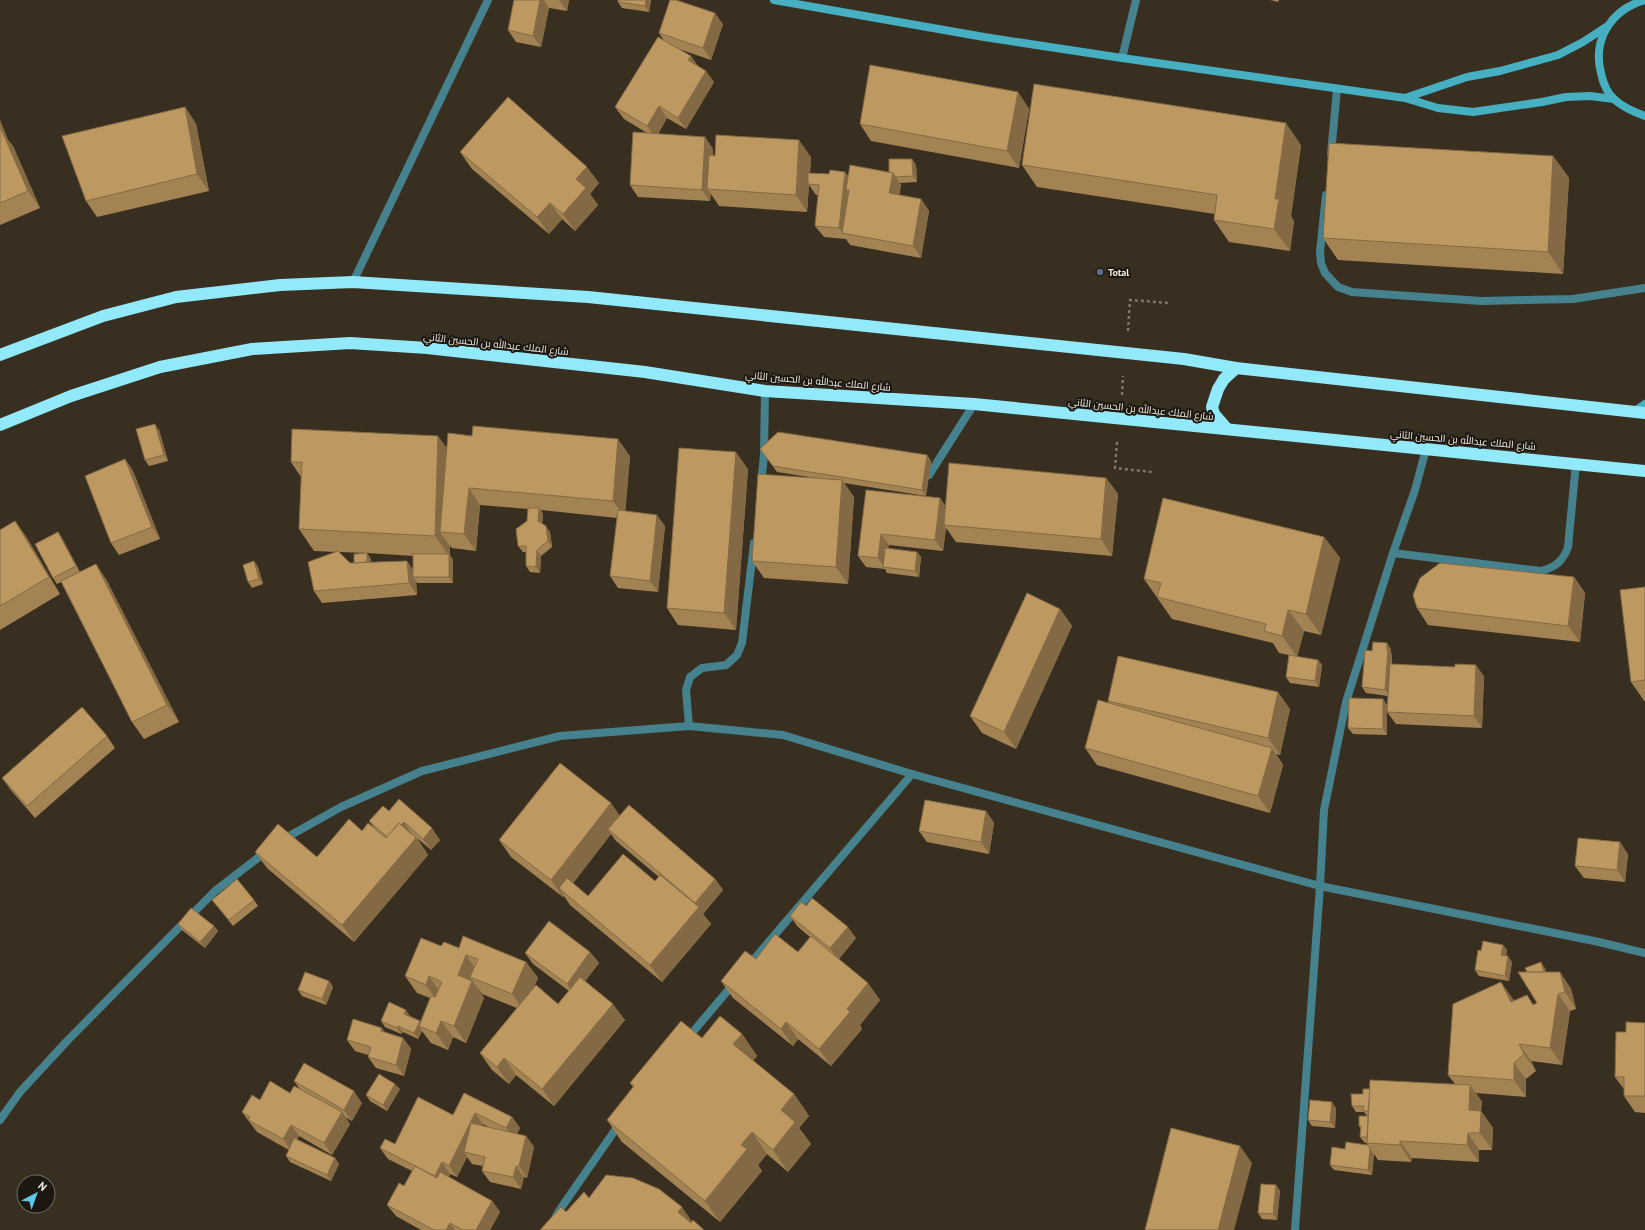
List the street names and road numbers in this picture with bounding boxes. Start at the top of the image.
street label: شارع الملك عبدالله بن الحسين الثاني [423,329,569,359]
street label: شارع الملك عبدالله بن الحسين الثاني [745,367,891,395]
street label: شارع الملك عبدالله بن الحسين الثاني [1068,394,1214,424]
street label: شارع الملك عبدالله بن الحسين الثاني [1390,426,1536,454]

